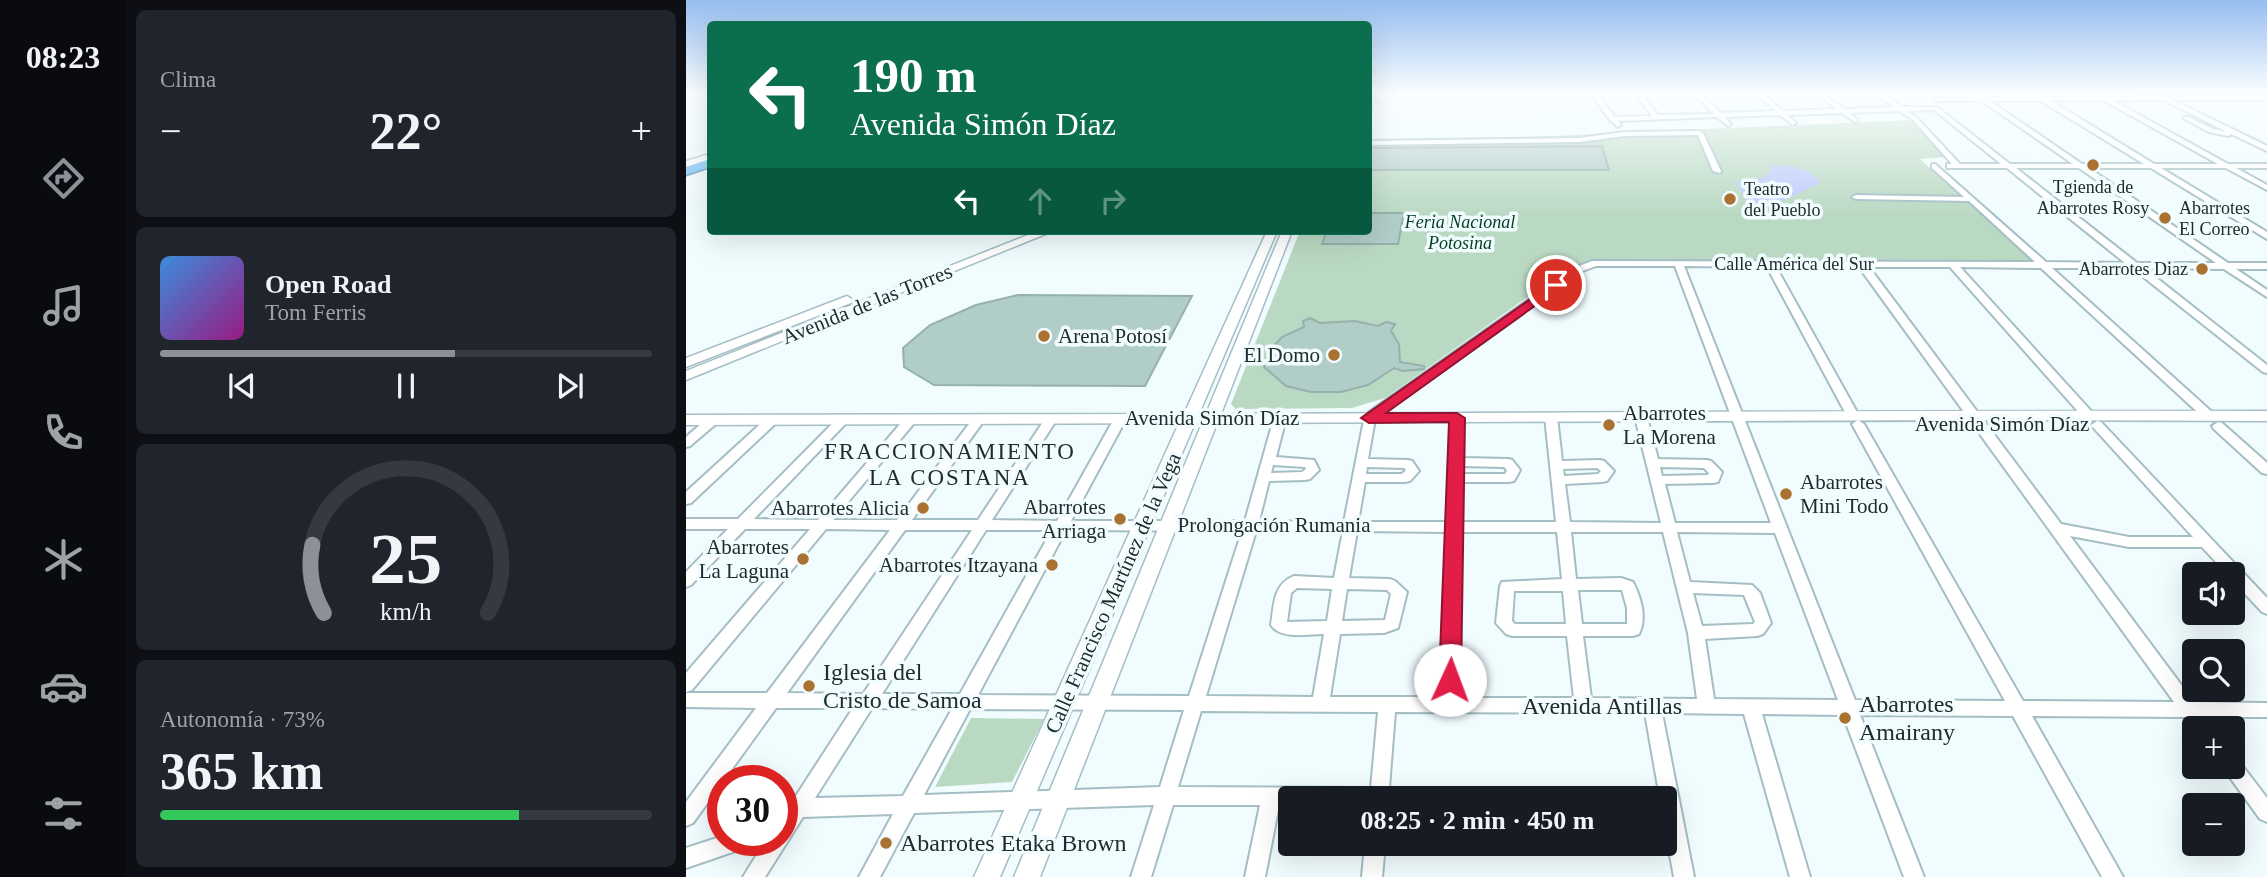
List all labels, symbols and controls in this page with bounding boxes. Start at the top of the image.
text: 08:23 [26,39,100,75]
text: 190 m [850,48,977,103]
icon: left [735,49,826,140]
text: Clima [160,67,216,92]
text: 22° [370,103,442,160]
text: Avenida Simón Díaz [850,106,1116,142]
text: − [160,110,181,152]
text: + [631,110,652,152]
icon: directions [39,154,88,203]
marker: Tgienda de Abarrotes Rosy [2085,157,2101,173]
place label: Tgienda de Abarrotes Rosy [2037,177,2149,218]
place label: Teatro del Pueblo [1744,179,1821,220]
icon: left [948,182,986,220]
icon: ahead [1021,182,1059,220]
icon: right [1094,182,1132,220]
marker: Teatro del Pueblo [1722,191,1738,207]
place label: Abarrotes El Correo [2179,198,2250,239]
marker: Abarrotes El Correo [2157,210,2173,226]
park label: Feria Nacional Potosina [1404,212,1515,253]
street label: Calle América del Sur [1714,254,1874,274]
pin [1526,255,1586,315]
street label: Avenida de las Torres [778,259,956,349]
place label: Abarrotes Diaz [2079,259,2188,279]
marker: Abarrotes Diaz [2194,261,2210,277]
icon: arrive [1537,266,1575,304]
text: Open Road [265,270,391,299]
icon: music [39,281,88,330]
text: Tom Ferris [265,300,366,325]
place label: Arena Potosí [1058,324,1167,348]
marker: Arena Potosí [1036,328,1052,344]
place label: El Domo [1244,343,1320,367]
marker: El Domo [1326,347,1342,363]
icon: previous [223,367,261,405]
icon: pause [387,367,425,405]
icon: next [551,367,589,405]
place label: Abarrotes La Morena [1623,401,1716,449]
street label: Avenida Simón Díaz [1125,406,1299,430]
icon: phone [39,408,88,457]
street label: Avenida Simón Díaz [1915,412,2089,436]
marker: Abarrotes La Morena [1601,417,1617,433]
district label: FRACCIONAMIENTO LA COSTANA [824,439,1076,490]
street label: Calle Francisco Martínez de la Vega [1040,448,1186,737]
place label: Abarrotes Mini Todo [1800,470,1889,518]
marker: Abarrotes Mini Todo [1778,486,1794,502]
place label: Abarrotes Arriaga [1023,495,1107,543]
place label: Abarrotes Alicia [771,496,910,520]
marker: Abarrotes Alicia [915,500,931,516]
marker: Abarrotes Arriaga [1112,511,1128,527]
street label: Prolongación Rumania [1177,513,1371,537]
text: 25 [370,518,442,599]
icon: climate [39,535,88,584]
place label: Abarrotes La Laguna [699,535,790,583]
marker: Abarrotes La Laguna [795,551,811,567]
place label: Abarrotes Itzayana [879,553,1039,577]
marker: Abarrotes Itzayana [1044,557,1060,573]
map controls [2182,562,2245,856]
button: sound [2182,562,2245,625]
text: km/h [380,598,432,625]
button: search [2182,639,2245,702]
position arrow [1413,643,1487,717]
place label: Iglesia del Cristo de Samoa [823,659,982,713]
icon: car [39,662,88,711]
marker: Iglesia del Cristo de Samoa [801,678,817,694]
place label: Abarrotes Amairany [1859,691,1955,745]
street label: Avenida Antillas [1522,693,1682,719]
text: Autonomía · 73% [160,707,325,732]
marker: Abarrotes Amairany [1837,710,1853,726]
button: + [2182,716,2245,779]
text: 365 km [160,743,323,800]
speed limit sign: 30 [707,765,798,856]
icon: filters [39,789,88,838]
button: − [2182,793,2245,856]
text: 08:25 · 2 min · 450 m [1361,806,1595,835]
place label: Abarrotes Etaka Brown [900,830,1127,856]
marker: Abarrotes Etaka Brown [878,835,894,851]

